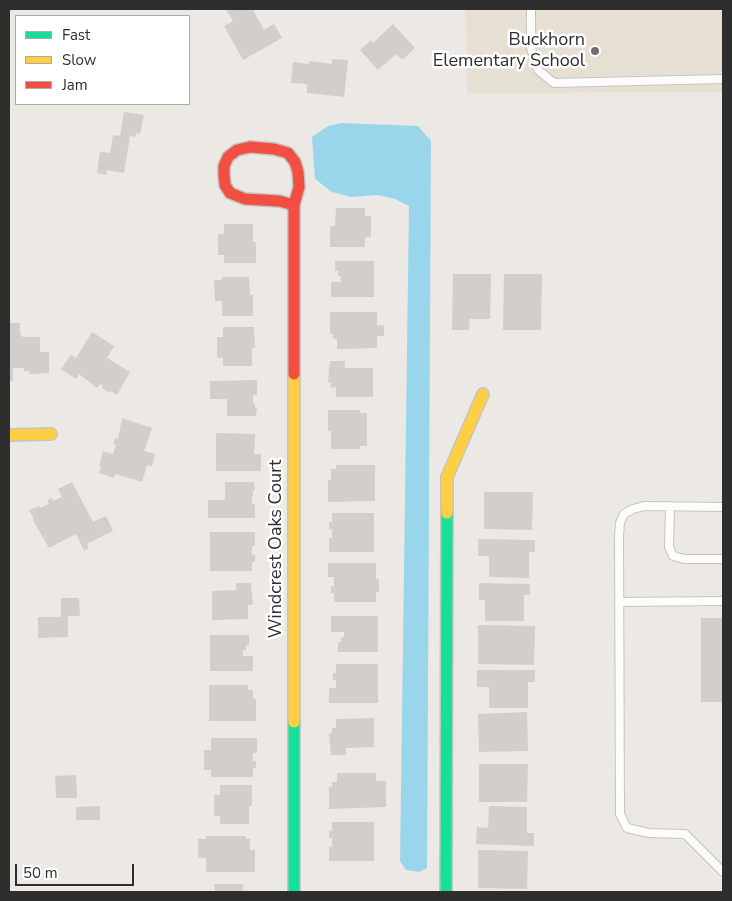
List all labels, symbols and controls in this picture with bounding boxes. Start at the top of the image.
legend [15,15,190,105]
text: Fast [62,25,90,45]
place label: Buckhorn Elementary School [433,30,585,72]
marker: Buckhorn Elementary School [589,45,601,57]
text: Slow [62,50,96,70]
text: Jam [62,75,88,95]
street label: Windcrest Oaks Court [266,460,288,638]
scale bar [18,854,136,886]
text: 50 m [23,863,58,883]

